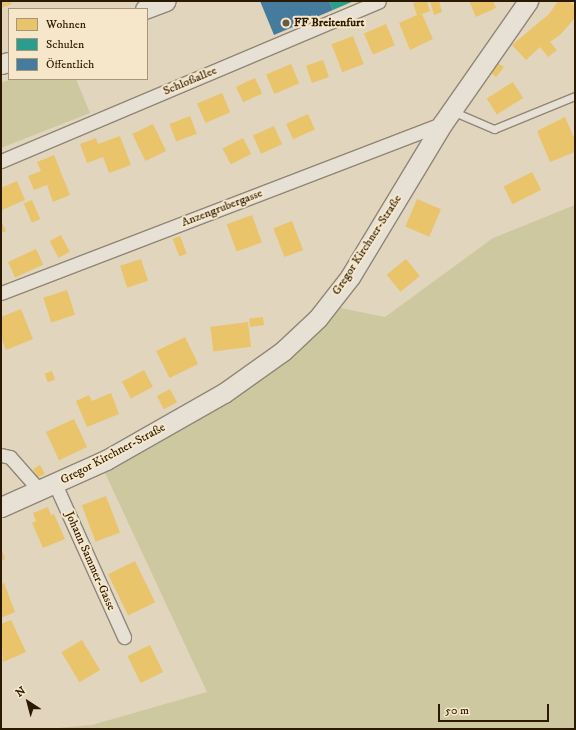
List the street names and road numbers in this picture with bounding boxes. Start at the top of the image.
street label: Schloßallee [161,63,219,99]
street label: Anzengrubergasse [180,186,264,230]
street label: Gregor Kirchner-Straße [329,192,405,298]
street label: Gregor Kirchner-Straße [58,420,168,488]
street label: Johann Sammer-Gasse [62,509,118,613]

